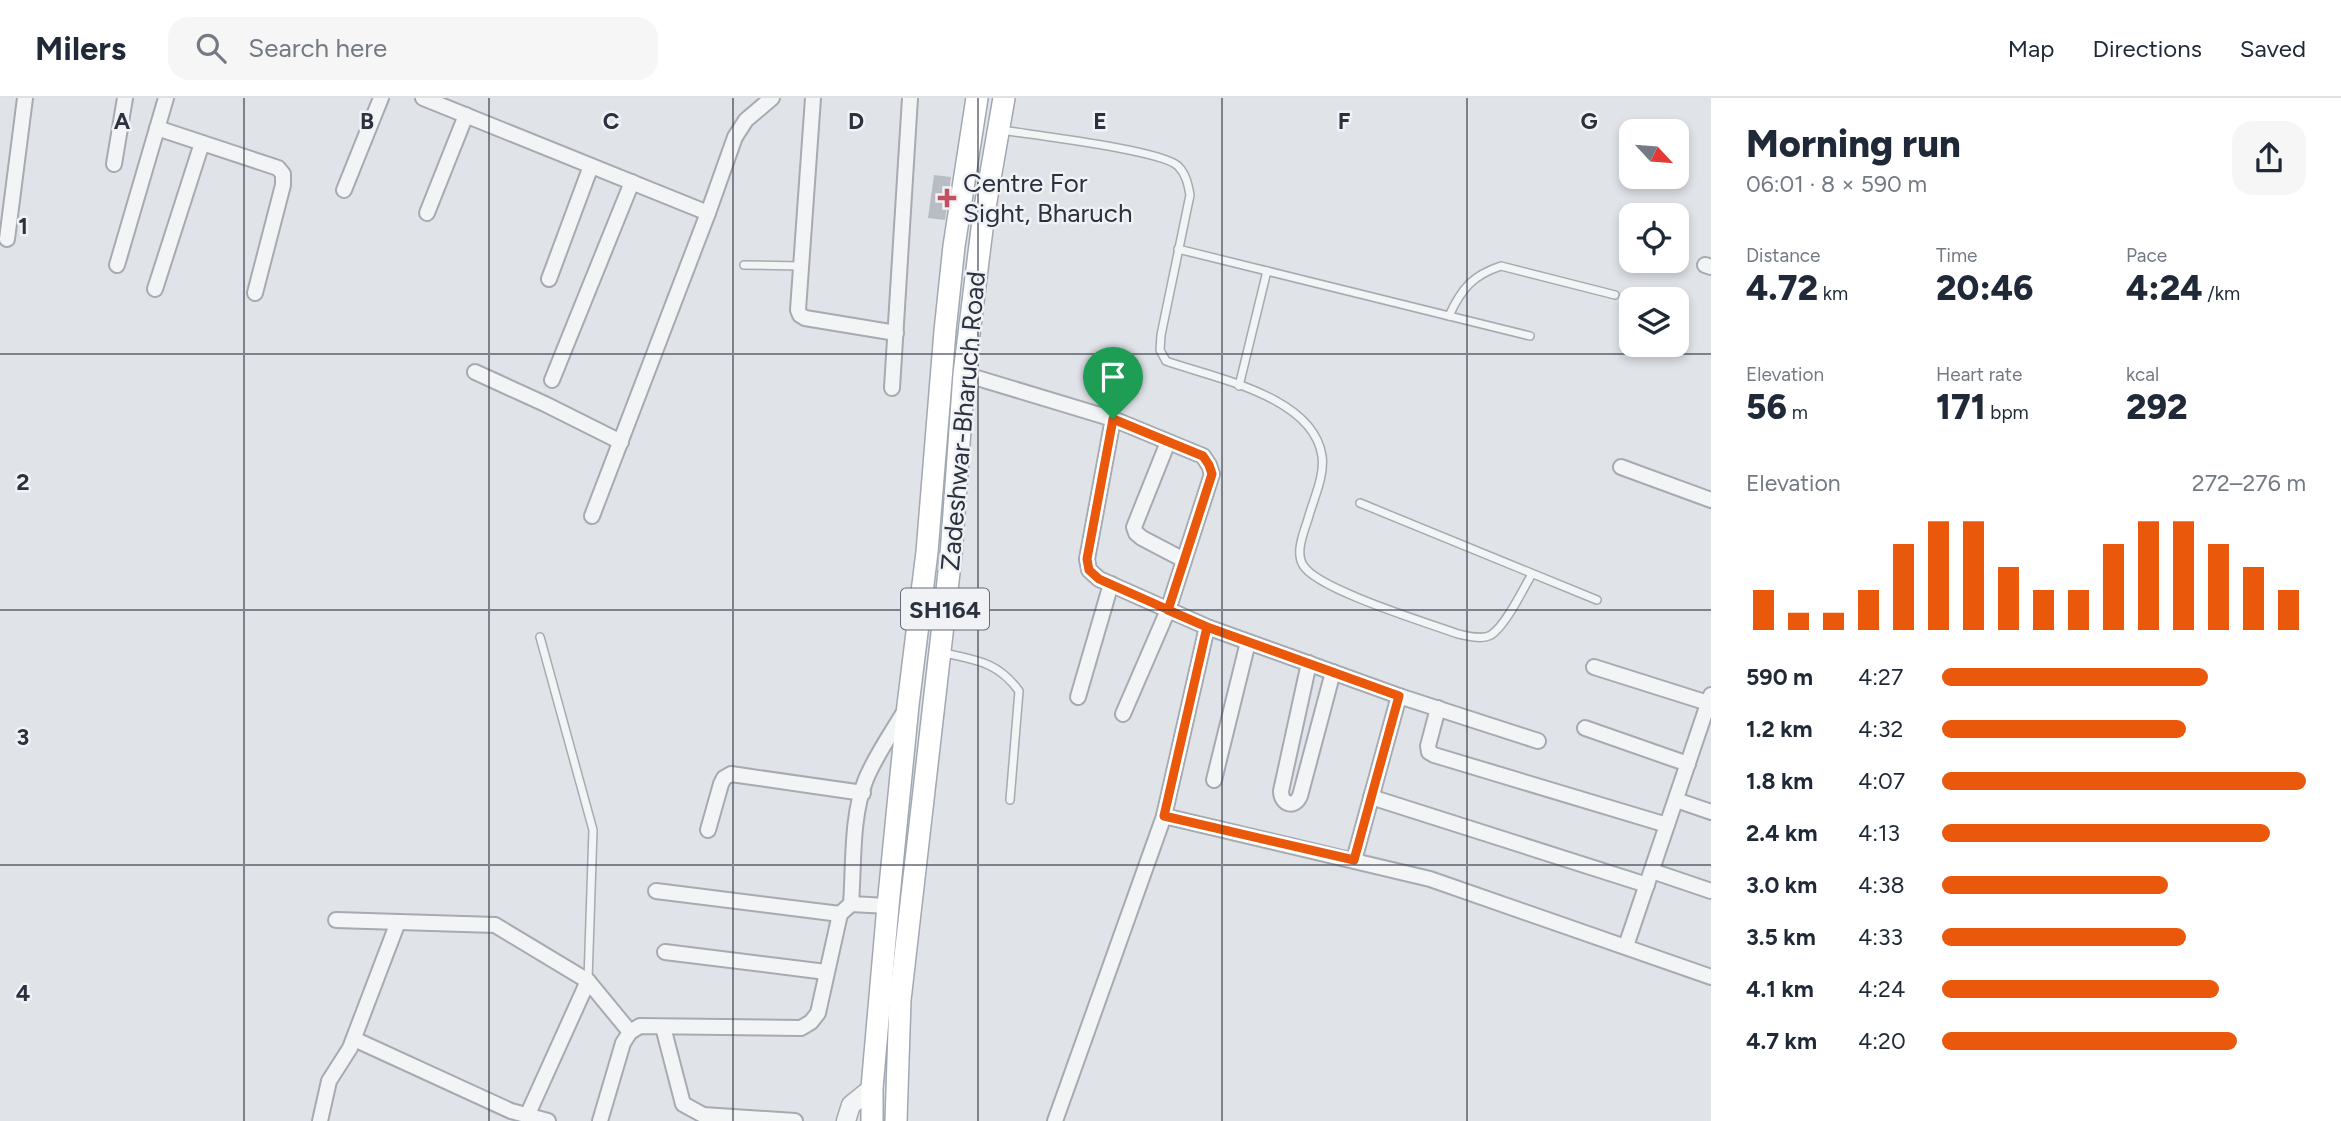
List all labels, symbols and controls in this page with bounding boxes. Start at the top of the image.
search box [168,17,658,80]
text: Milers [35,29,126,68]
icon: search [192,29,230,67]
text: Search here [248,32,387,64]
text: Map [2008,34,2054,63]
text: Directions [2092,34,2202,63]
text: Saved [2240,34,2306,63]
text: A [114,107,131,135]
text: B [360,107,374,135]
text: C [603,107,620,135]
text: D [848,107,864,135]
text: E [1093,107,1107,135]
text: F [1338,107,1351,135]
text: G [1580,107,1598,135]
north arrow [1619,119,1689,189]
map controls [1619,119,1689,357]
text: Morning run [1746,121,1961,167]
button: share [2232,121,2306,195]
place label: Centre For Sight, Bharuch [963,167,1132,229]
text: 06:01 · 8 × 590 m [1746,170,1927,198]
marker: Centre For Sight, Bharuch [937,188,957,208]
button: locate [1619,203,1689,273]
text: 1 [18,212,28,240]
text: Distance [1746,244,1820,267]
text: Time [1936,244,1977,267]
text: Pace [2126,244,2167,267]
text: 4.72 [1746,267,1818,309]
text: 20:46 [1936,267,2034,309]
text: 4:24 [2126,267,2203,309]
street label: Zadeshwar-Bharuch Road [934,270,992,572]
text: km [1818,282,1848,305]
text: /km [2203,282,2240,305]
button: layers [1619,287,1689,357]
pin [1083,347,1143,419]
icon: arrive [1094,358,1132,396]
text: Elevation [1746,363,1824,386]
text: Heart rate [1936,363,2022,386]
text: kcal [2126,363,2159,386]
text: 56 [1746,386,1787,428]
text: 171 [1936,386,1986,428]
text: 292 [2126,386,2188,428]
text: m [1787,401,1808,424]
text: bpm [1986,401,2029,424]
text: 2 [16,468,30,496]
text: Elevation [1746,469,1841,497]
text: 272–276 m [2192,469,2306,497]
road number: SH164 [901,588,989,630]
text: 590 m [1746,663,1813,691]
text: 4:27 [1858,663,1903,691]
text: 1.2 km [1746,715,1813,743]
text: 4:32 [1858,715,1903,743]
text: 3 [17,723,29,751]
text: 1.8 km [1746,767,1813,795]
text: 4:07 [1858,767,1905,795]
text: 2.4 km [1746,819,1817,847]
text: 4:13 [1858,819,1900,847]
text: 3.0 km [1746,871,1817,899]
text: 4:38 [1858,871,1905,899]
text: 3.5 km [1746,923,1816,951]
text: 4:33 [1858,923,1903,951]
text: 4.1 km [1746,975,1814,1003]
text: 4:24 [1858,975,1905,1003]
text: 4 [16,979,30,1007]
text: 4.7 km [1746,1027,1817,1055]
text: 4:20 [1858,1027,1906,1055]

